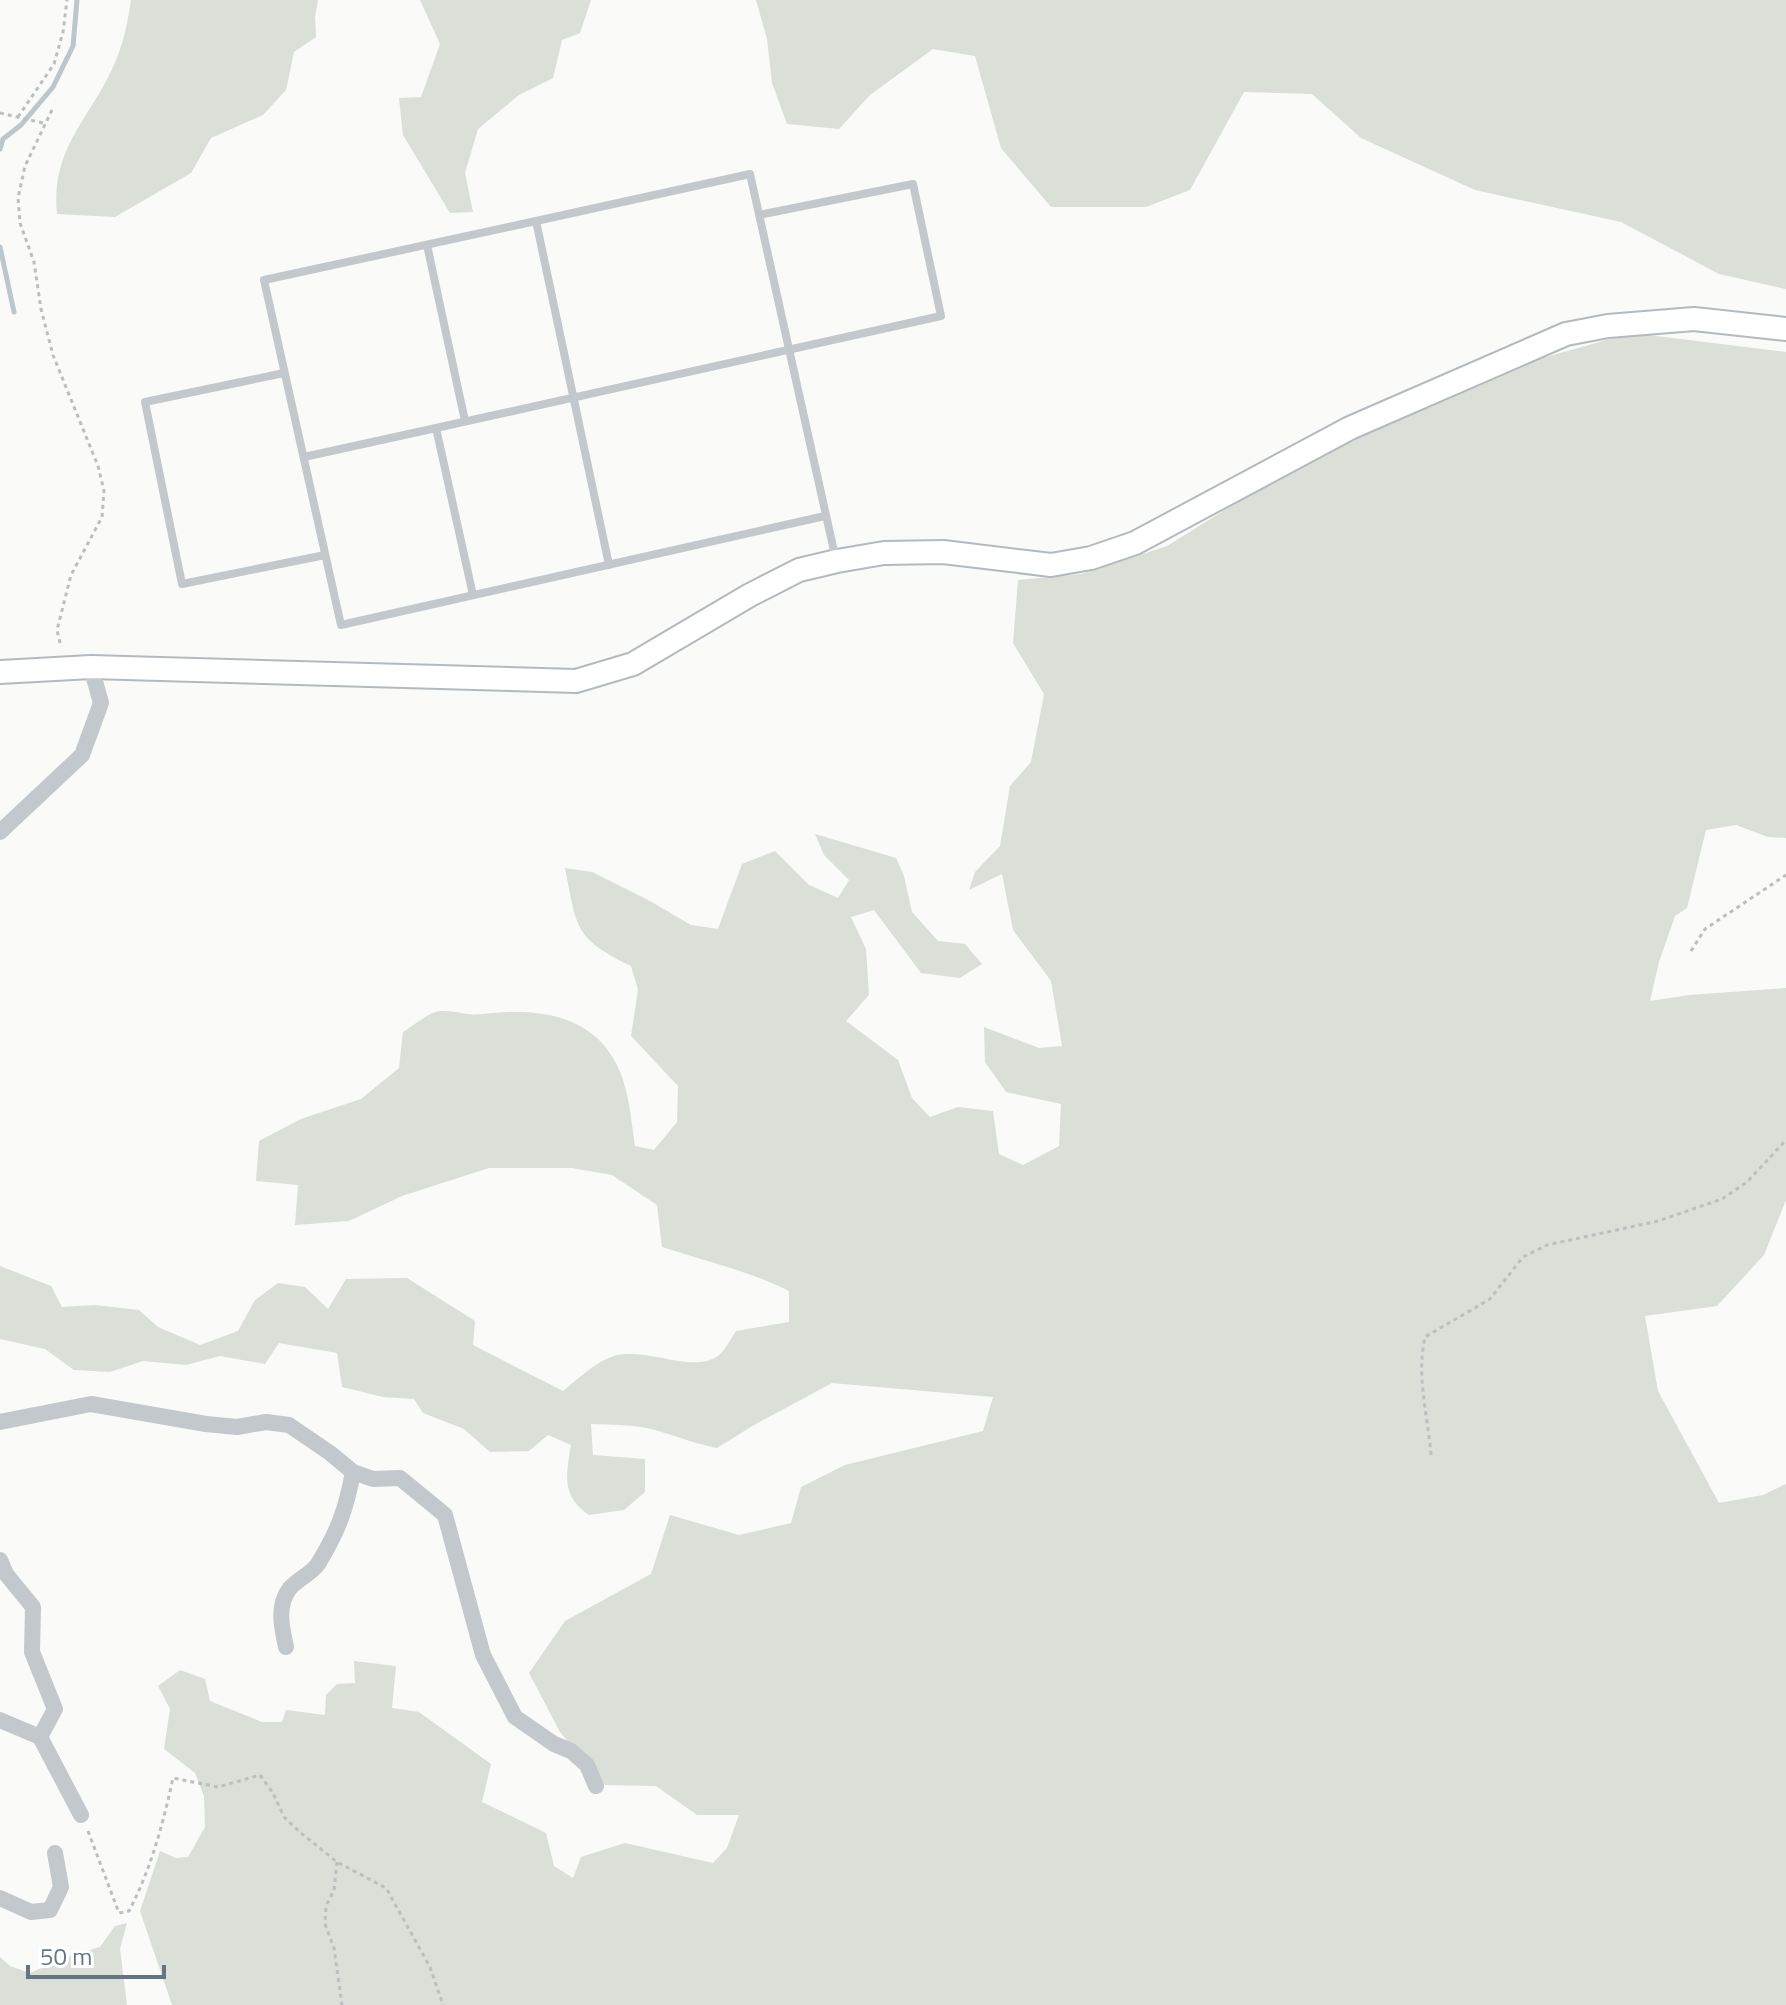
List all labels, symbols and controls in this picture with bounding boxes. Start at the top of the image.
scale bar [28,1929,164,1979]
text: 50 m [40,1938,92,1974]

